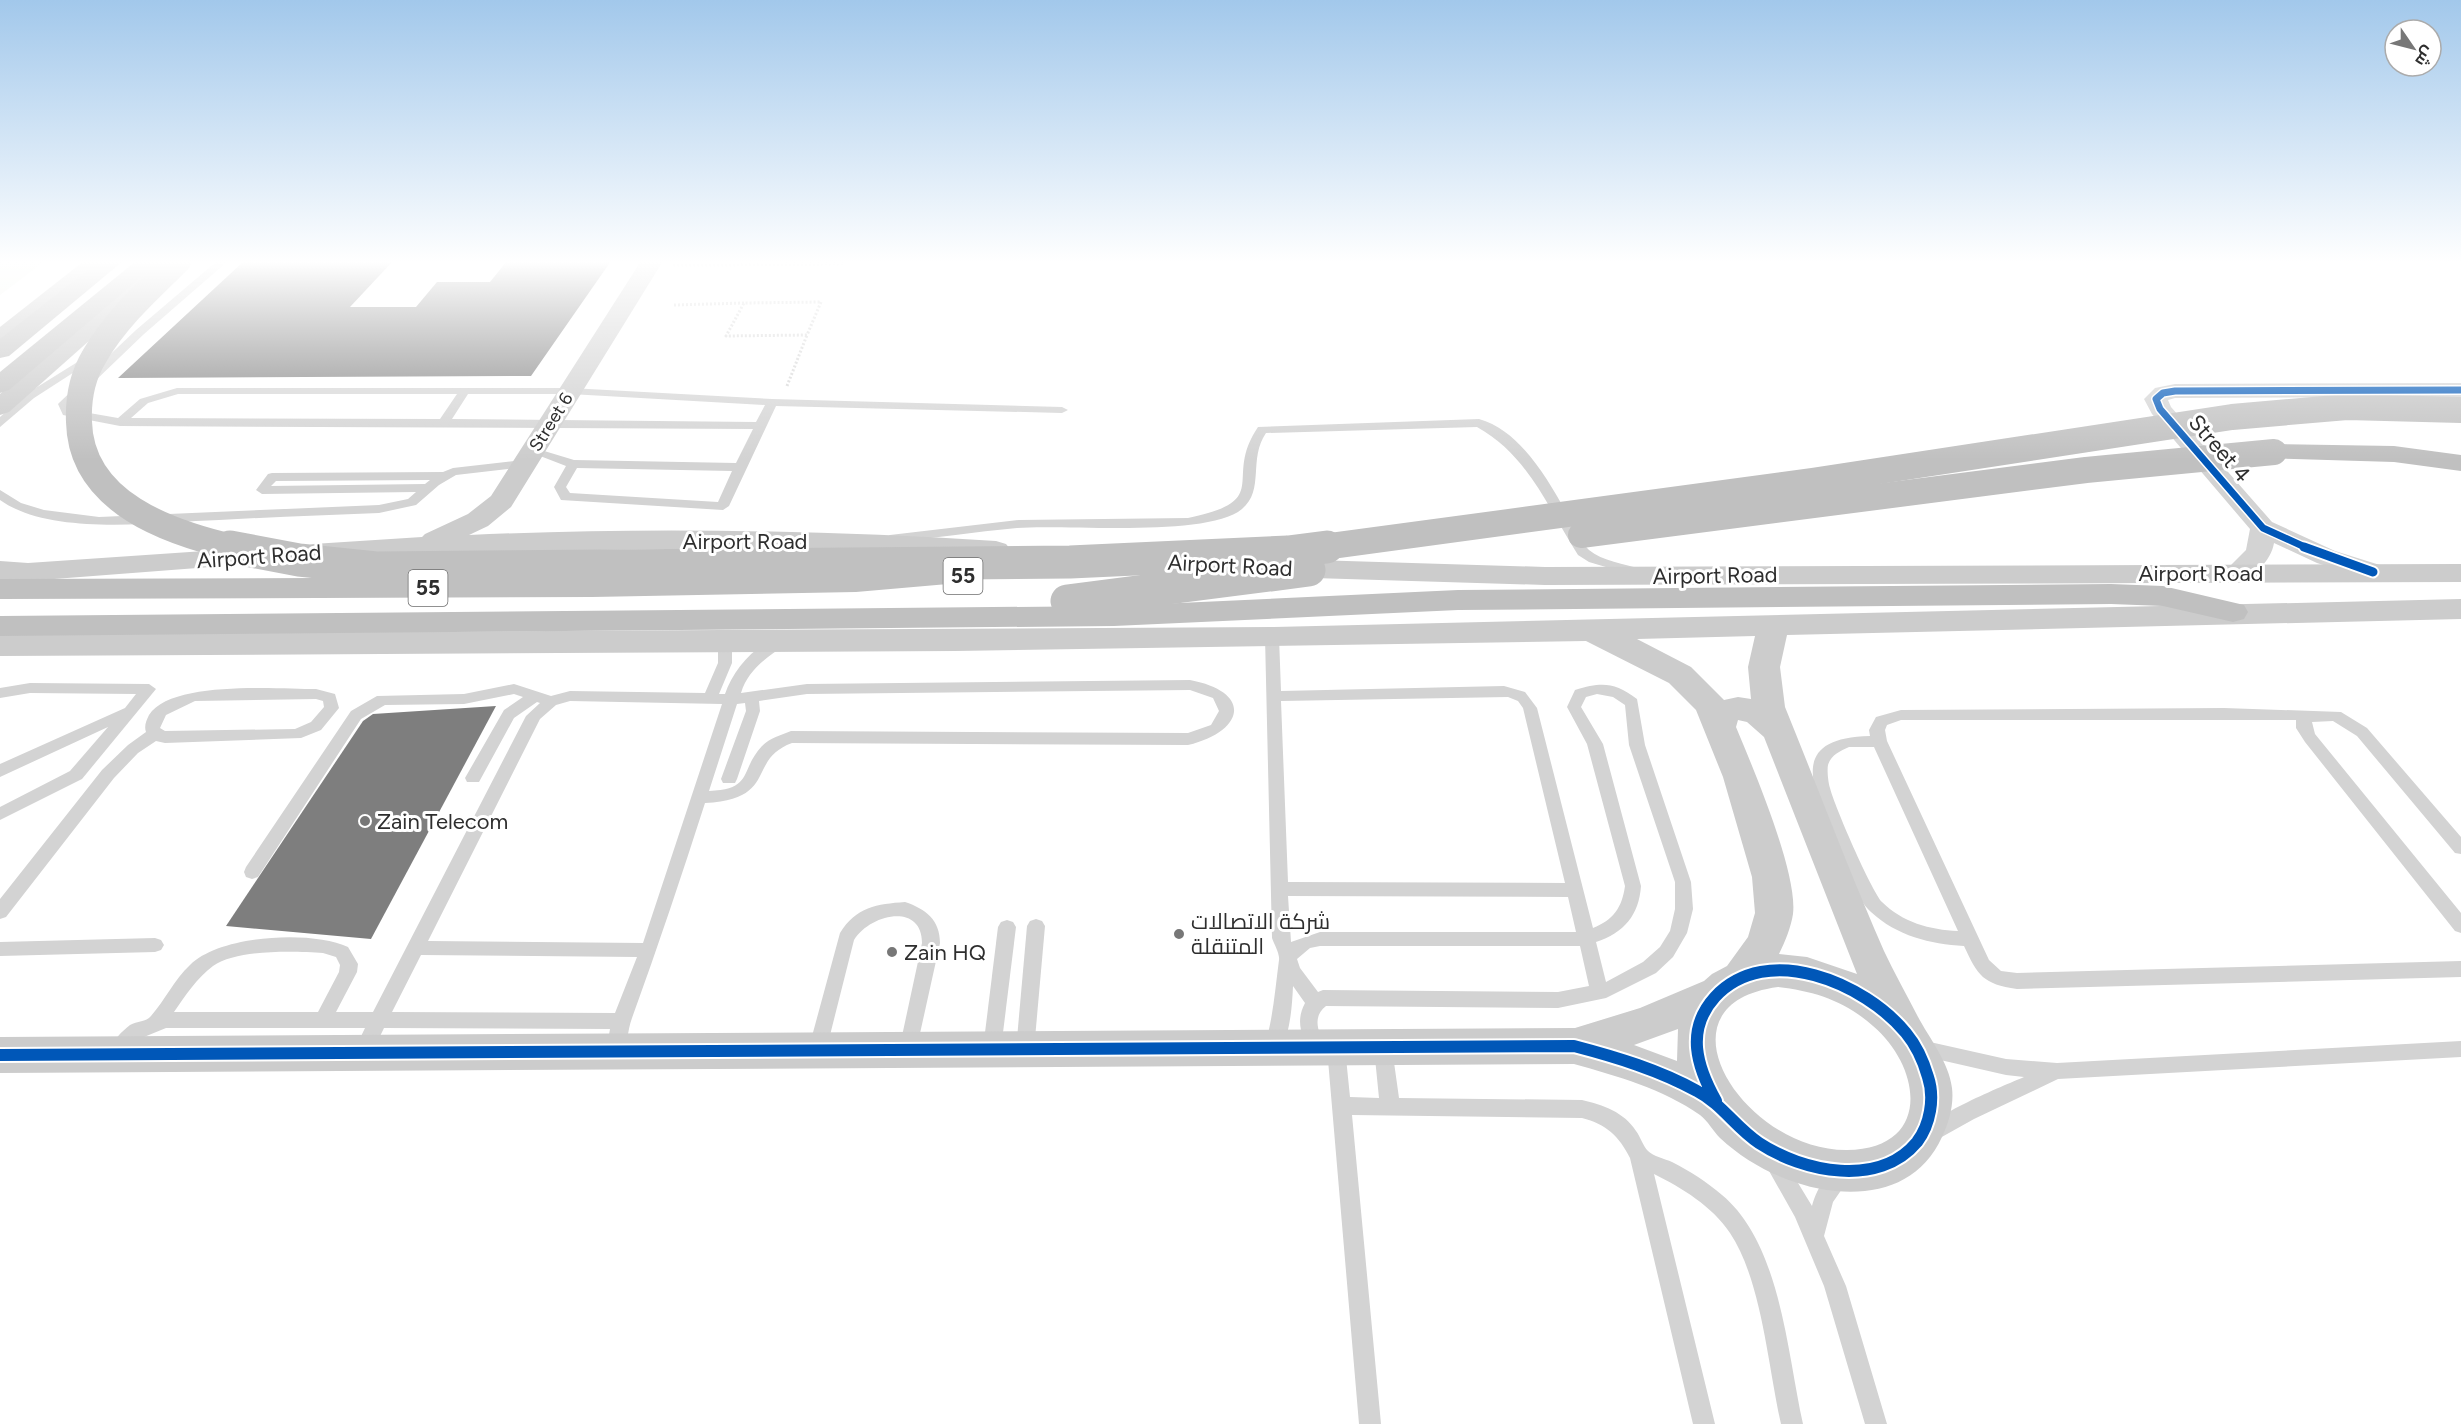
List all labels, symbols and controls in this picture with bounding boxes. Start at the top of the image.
north arrow [2383,18,2443,78]
text: ش [2411,42,2439,70]
street label: Street 6 [524,389,578,455]
street label: Street 4 [2183,409,2256,488]
street label: Airport Road [682,528,808,555]
street label: Airport Road [196,539,322,574]
street label: Airport Road [1167,549,1293,582]
road number: 55 [944,558,982,594]
street label: Airport Road [2138,560,2264,587]
street label: Airport Road [1652,561,1778,590]
road number: 55 [408,570,448,606]
place label: Zain Telecom [377,808,508,835]
marker: Zain Telecom [358,814,372,828]
place label: شركة الاتصالات المتنقلة [1191,908,1330,960]
marker: شركة الاتصالات المتنقلة [1172,927,1186,941]
place label: Zain HQ [904,939,986,966]
marker: Zain HQ [885,945,899,959]

